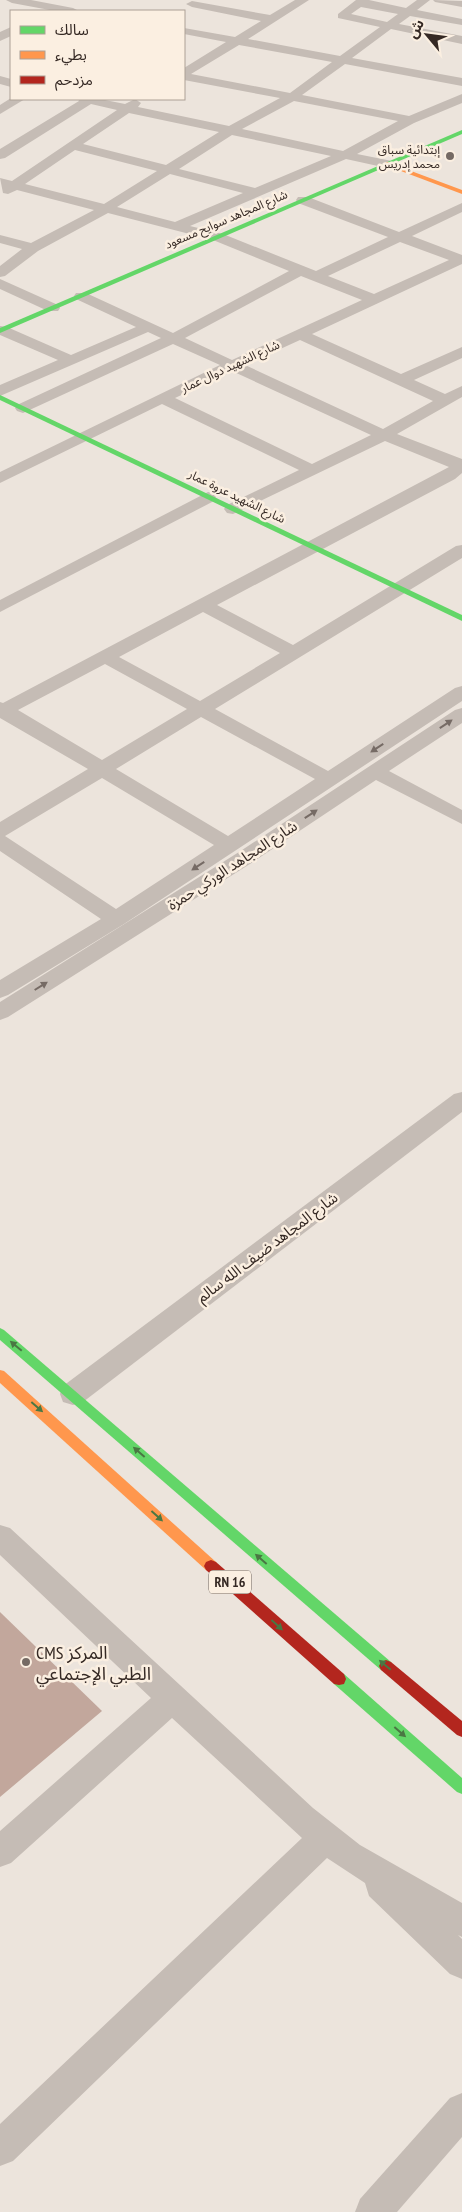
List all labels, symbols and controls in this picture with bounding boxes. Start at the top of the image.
legend [10,10,185,100]
north arrow [402,10,452,60]
text: ش [403,16,428,41]
text: سالك [55,20,89,39]
text: بطيء [55,45,87,66]
text: مزدحم [55,70,93,91]
place label: إبتدائية سباق محمد إدريس [378,142,440,172]
marker: إبتدائية سباق محمد إدريس [444,150,456,162]
street label: شارع المجاهد سوايح مسعود [162,186,290,253]
street label: شارع الشهيد دوال عمار [177,337,283,398]
street label: شارع الشهيد عروة عمار [184,466,288,528]
one-way arrow [440,719,453,729]
one-way arrow [371,743,384,752]
one-way arrow [305,810,318,819]
street label: شارع المجاهد الوركي حمزة [163,816,302,917]
one-way arrow [191,861,204,871]
one-way arrow [35,982,48,991]
street label: شارع المجاهد ضيف الله سالم [193,1188,343,1309]
one-way arrow [10,1341,23,1352]
one-way arrow [30,1401,43,1412]
one-way arrow [134,1446,146,1458]
one-way arrow [151,1510,163,1522]
one-way arrow [255,1554,268,1565]
road number: RN 16 [209,1570,251,1594]
one-way arrow [271,1619,283,1631]
place label: CMS المركز الطبي الإجتماعي [36,1641,151,1687]
marker: CMS المركز الطبي الإجتماعي [20,1656,32,1668]
one-way arrow [379,1659,391,1671]
one-way arrow [393,1726,405,1738]

